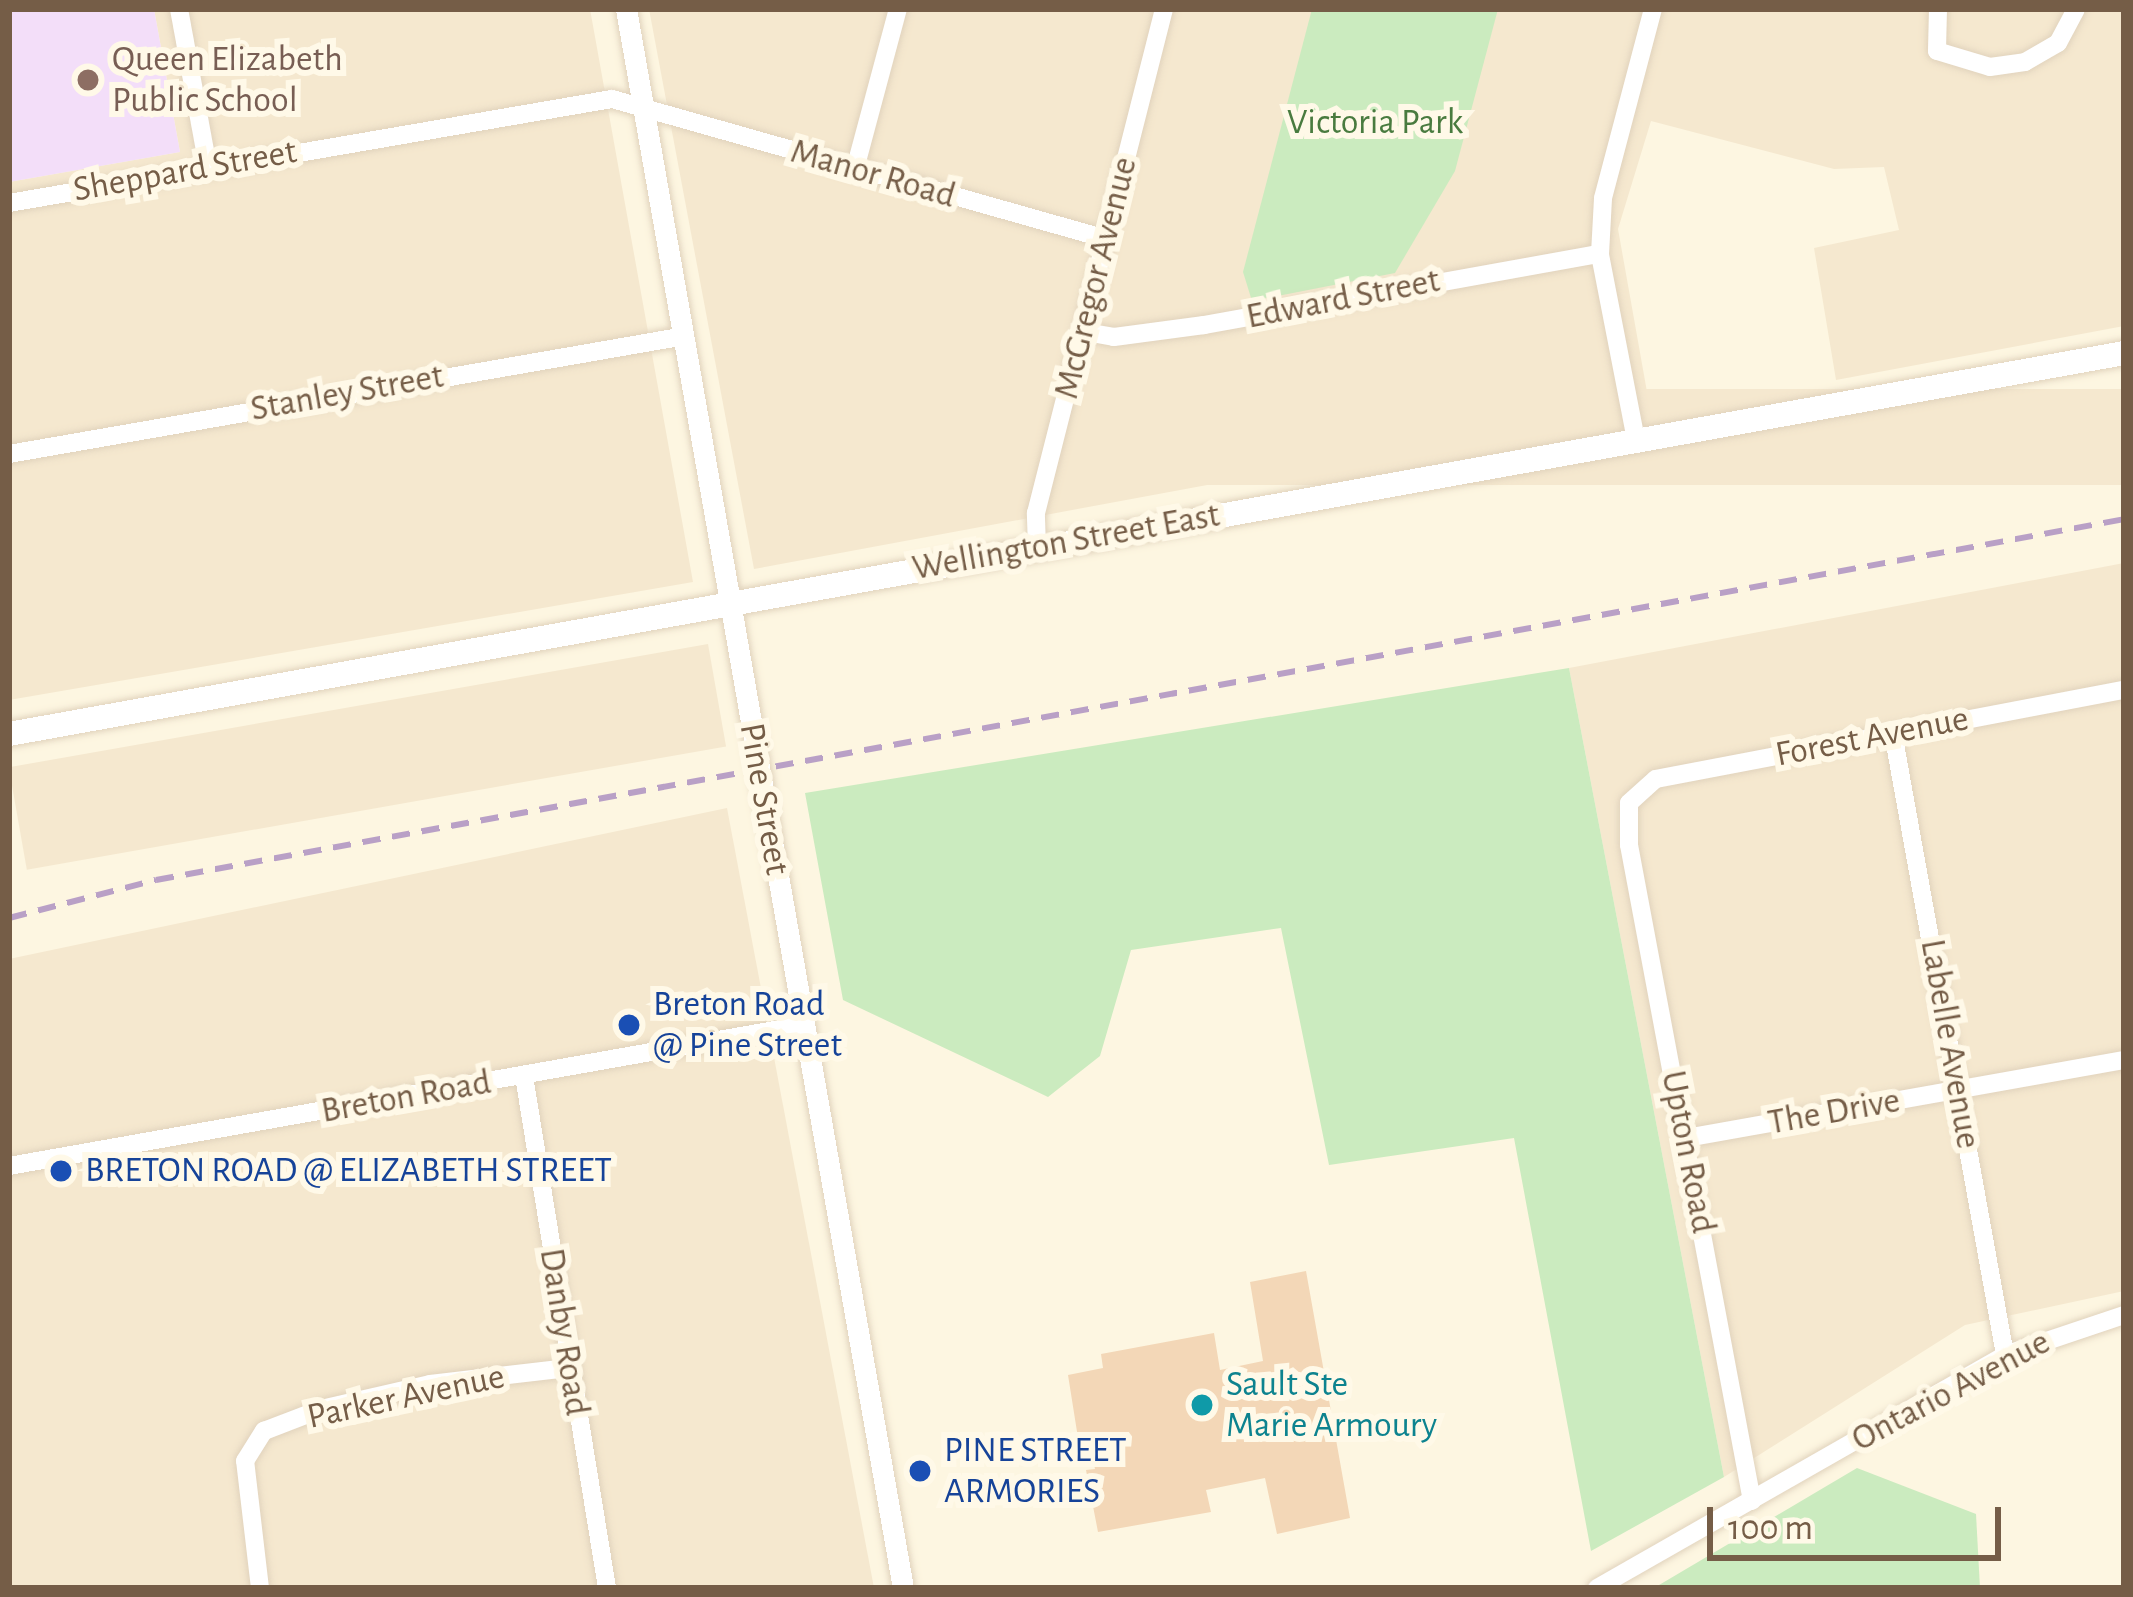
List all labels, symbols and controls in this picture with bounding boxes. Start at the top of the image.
place label: Queen Elizabeth Public School [112,37,343,122]
marker: Queen Elizabeth Public School [75,67,101,93]
park label: Victoria Park [1287,101,1463,145]
street label: Sheppard Street [70,130,300,212]
street label: Manor Road [786,130,960,218]
street label: McGregor Avenue [1045,153,1147,403]
street label: Edward Street [1243,259,1443,339]
street label: Stanley Street [247,355,447,431]
street label: Wellington Street East [909,494,1223,590]
street label: Forest Avenue [1772,697,1972,777]
street label: Pine Street [729,720,799,878]
street label: Labelle Avenue [1910,936,1990,1152]
place label: Breton Road @ Pine Street [653,982,842,1067]
marker: Breton Road @ Pine Street [616,1012,642,1038]
street label: Breton Road [318,1061,494,1133]
street label: Upton Road [1651,1067,1725,1237]
street label: The Drive [1765,1079,1903,1145]
place label: BRETON ROAD @ ELIZABETH STREET [85,1149,612,1193]
marker: BRETON ROAD @ ELIZABETH STREET [48,1158,74,1184]
street label: Danby Road [529,1245,599,1419]
street label: Ontario Avenue [1845,1321,2057,1461]
street label: Parker Avenue [303,1355,509,1439]
place label: Sault Ste Marie Armoury [1226,1362,1437,1447]
marker: Sault Ste Marie Armoury [1189,1392,1215,1418]
place label: PINE STREET ARMORIES [944,1428,1127,1513]
marker: PINE STREET ARMORIES [907,1458,933,1484]
scale bar [1713,1483,2007,1557]
text: 100 m [1728,1510,1813,1546]

